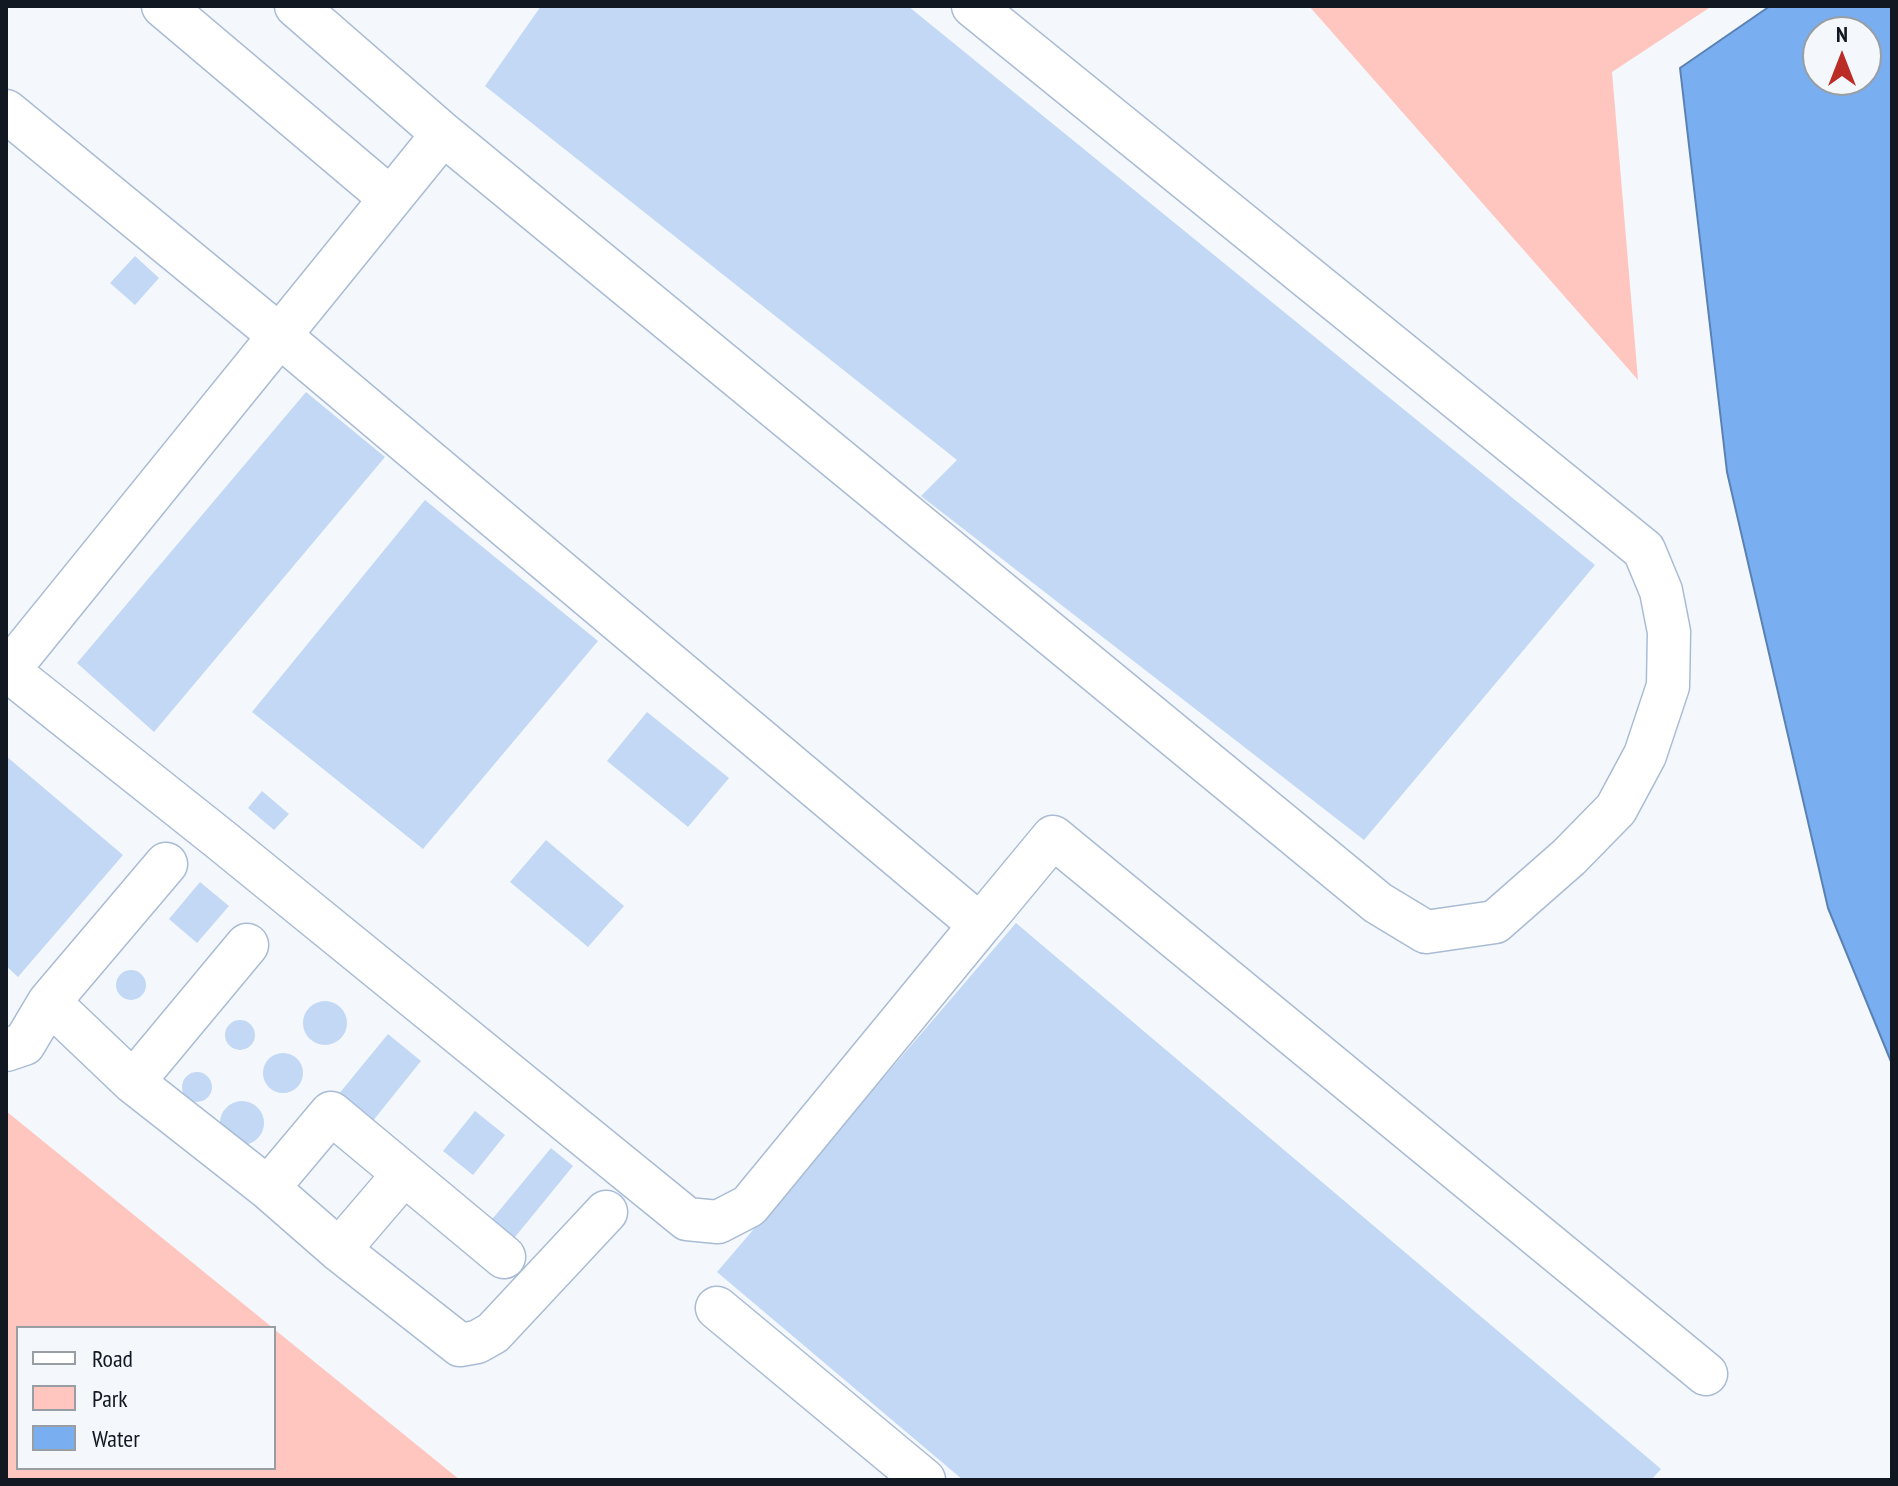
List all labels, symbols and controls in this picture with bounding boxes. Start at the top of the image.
north arrow [1802,16,1882,96]
text: N [1836,20,1848,48]
legend [16,1326,276,1470]
text: Road [92,1343,133,1374]
text: Park [92,1383,128,1414]
text: Water [92,1423,140,1454]

